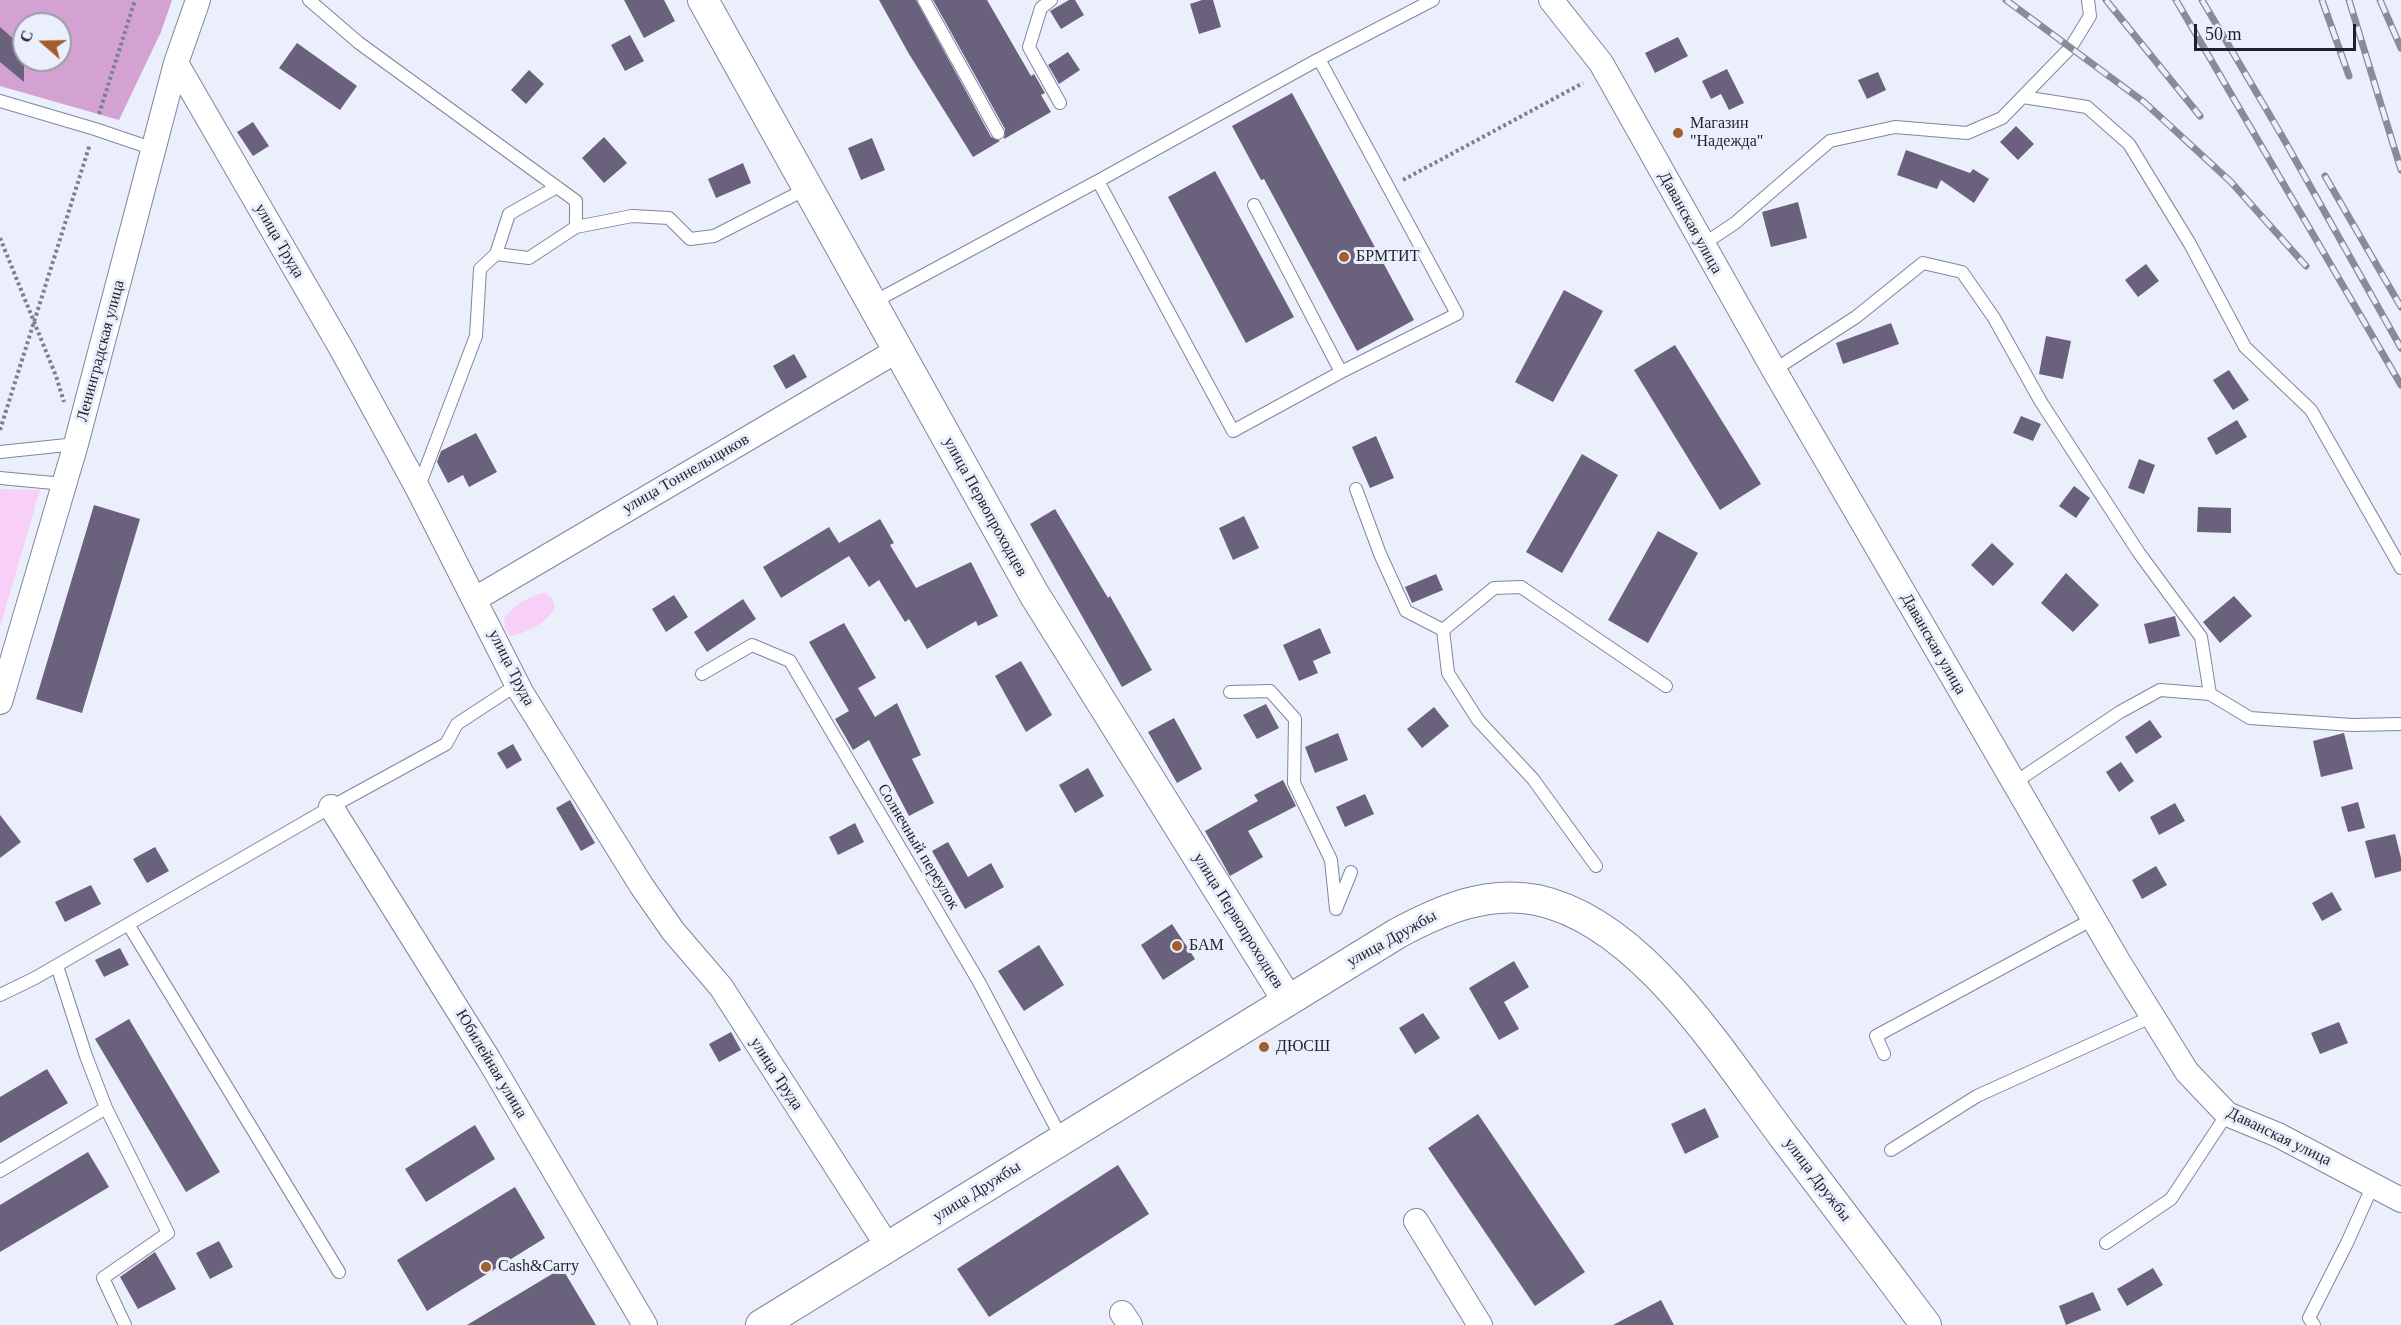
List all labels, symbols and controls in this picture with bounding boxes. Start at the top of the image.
north arrow [12,12,72,72]
scale bar [2197,12,2359,50]
text: 50 m [2205,24,2242,44]
text: С [17,28,36,45]
place label: Магазин "Надежда" [1690,114,1763,152]
marker: Магазин "Надежда" [1671,126,1685,140]
street label: Даванская улица [1654,169,1726,277]
street label: улица Труда [250,200,308,282]
place label: БРМТИТ [1356,247,1419,267]
marker: БРМТИТ [1337,250,1351,264]
street label: Ленинградская улица [73,278,129,424]
street label: улица Тоннельщиков [619,430,753,518]
street label: улица Первопроходцев [939,434,1031,580]
street label: Даванская улица [1896,590,1970,698]
street label: улица Труда [484,627,538,709]
street label: Солнечный переулок [873,781,963,913]
street label: улица Первопроходцев [1189,850,1287,992]
street label: улица Дружбы [1344,906,1440,972]
place label: БАМ [1189,936,1224,956]
marker: БАМ [1170,939,1184,953]
street label: Юбилейная улица [451,1006,531,1122]
street label: улица Труда [745,1034,807,1114]
place label: ДЮСШ [1276,1037,1330,1057]
marker: ДЮСШ [1257,1040,1271,1054]
street label: Даванская улица [2224,1103,2334,1171]
street label: улица Дружбы [1779,1134,1855,1226]
street label: улица Дружбы [930,1157,1024,1227]
place label: Cash&Carry [498,1257,579,1277]
marker: Cash&Carry [479,1260,493,1274]

